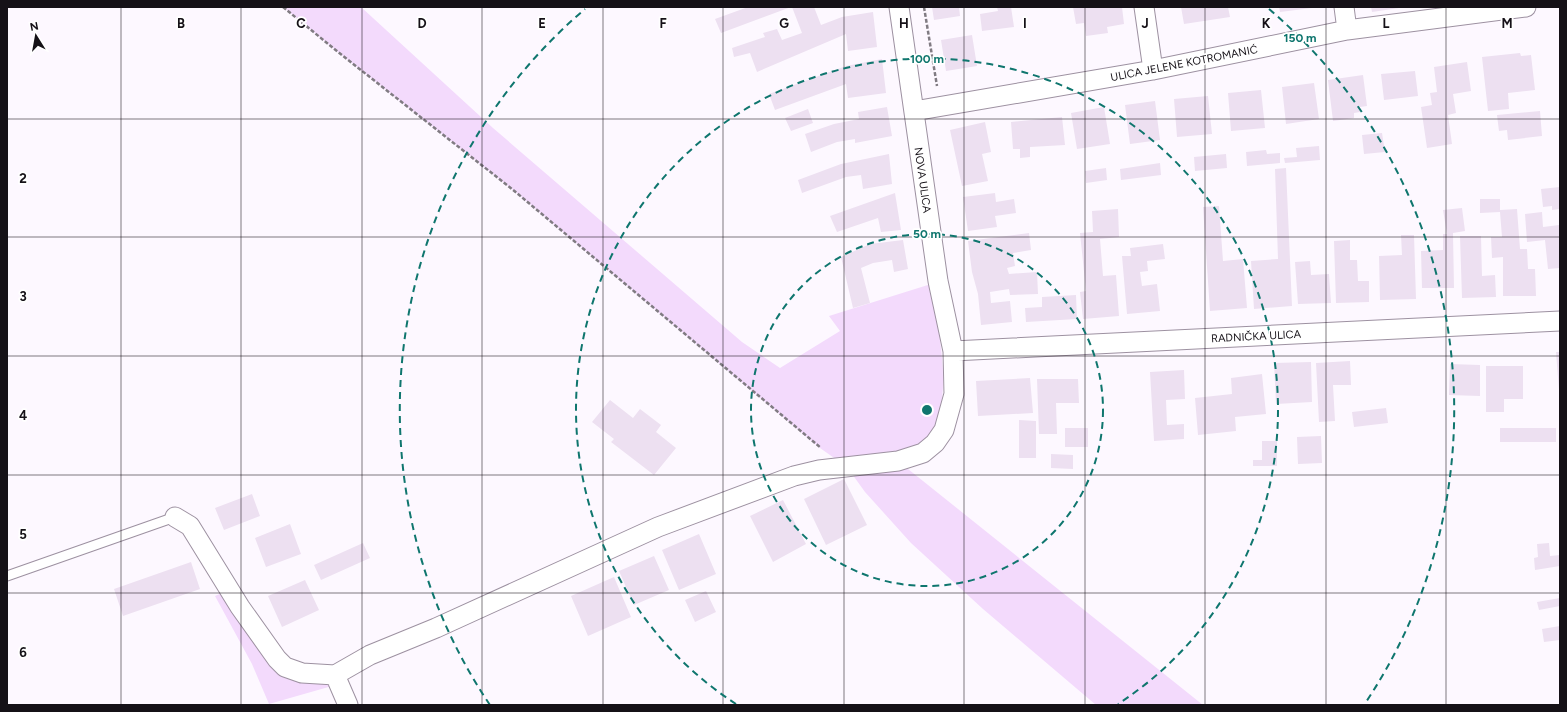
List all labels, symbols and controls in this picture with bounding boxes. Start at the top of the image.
north arrow [16,16,56,56]
text: B [177,16,185,31]
text: C [296,16,306,31]
text: D [417,16,427,31]
text: E [538,16,546,31]
text: F [659,16,667,31]
text: G [779,16,789,31]
text: H [899,16,909,31]
text: I [1023,16,1027,31]
text: J [1141,16,1149,31]
text: K [1262,16,1271,31]
text: L [1383,16,1390,31]
text: M [1501,16,1513,31]
text: N [29,19,40,34]
text: 150 m [1283,31,1317,45]
street label: ULICA JELENE KOTROMANIĆ [1109,42,1259,84]
text: 100 m [910,52,944,66]
street label: NOVA ULICA [911,146,934,214]
text: 2 [19,171,27,186]
text: 50 m [913,227,941,241]
text: 3 [19,289,27,304]
street label: RADNIČKA ULICA [1211,327,1302,345]
centre of rings [920,403,934,417]
text: 4 [19,408,27,423]
text: 5 [19,527,27,542]
text: 6 [19,645,27,660]

